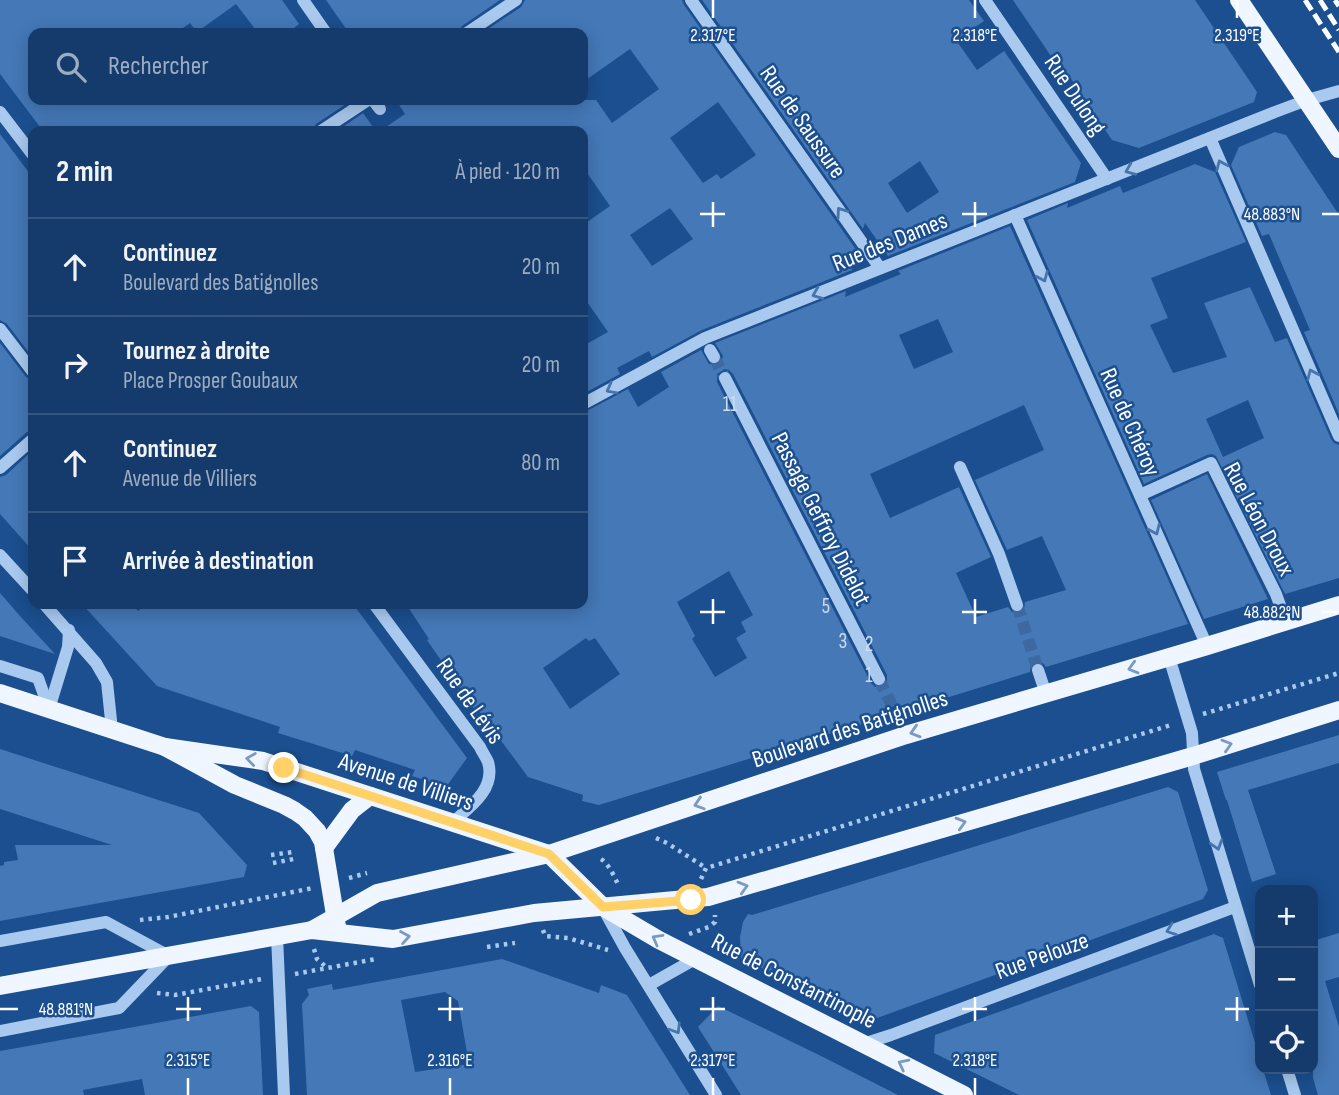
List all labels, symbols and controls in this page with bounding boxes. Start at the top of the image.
text: 2.317°E [690,25,736,46]
text: 2.318°E [952,25,998,46]
text: 2.319°E [1214,25,1260,46]
search box [28,28,588,105]
icon: search [52,48,90,86]
street label: Rue Dulong [1038,49,1112,141]
text: Rechercher [108,51,209,82]
street label: Rue de Saussure [754,60,852,184]
text: 2 min [56,154,113,190]
text: À pied · 120 m [456,158,560,186]
one-way arrow [1215,160,1229,172]
one-way arrow [1124,161,1136,175]
text: 48.883°N [1244,204,1300,225]
street label: Rue des Dames [828,206,952,278]
one-way arrow [836,207,849,220]
text: Continuez [123,238,217,269]
icon: ahead [56,248,94,286]
text: 20 m [522,253,560,281]
text: Boulevard des Batignolles [123,269,318,297]
one-way arrow [1035,270,1049,283]
one-way arrow [812,285,824,299]
text: Tournez à droite [123,336,270,367]
icon: right [56,346,94,384]
text: 20 m [522,351,560,379]
street label: Rue de Chéroy [1093,364,1167,480]
text: Place Prosper Goubaux [123,367,298,395]
one-way arrow [1306,368,1320,381]
one-way arrow [606,381,618,394]
house number: 11 [723,392,738,417]
street label: Passage Geffroy Didelot [765,428,877,610]
text: Continuez [123,434,217,465]
icon: ahead [56,444,94,482]
text: 80 m [521,449,560,477]
street label: Rue Léon Droux [1217,457,1301,581]
text: Avenue de Villiers [123,465,257,493]
one-way arrow [1147,523,1161,535]
icon: arrive [56,542,94,580]
text: Arrivée à destination [123,546,314,577]
house number: 5 [822,594,830,619]
text: 48.882°N [1244,602,1300,623]
house number: 3 [839,629,847,654]
house number: 2 [865,632,873,657]
street label: Rue de Lévis [430,652,510,750]
one-way arrow [1127,659,1139,674]
house number: 1 [865,663,873,688]
street label: Boulevard des Batignolles [749,684,951,774]
one-way arrow [909,724,921,739]
one-way arrow [1220,739,1232,754]
street label: Avenue de Villiers [334,746,477,817]
one-way arrow [245,752,257,767]
route end [268,752,299,783]
one-way arrow [693,796,706,810]
one-way arrow [955,817,967,832]
one-way arrow [1208,839,1223,851]
one-way arrow [737,881,749,896]
route start [675,884,706,915]
map controls [1255,885,1318,1074]
button: + [1255,885,1318,948]
one-way arrow [1166,922,1178,936]
street label: Rue Pelouze [992,926,1092,986]
street label: Rue de Constantinople [707,927,881,1035]
one-way arrow [400,930,411,945]
one-way arrow [651,934,664,947]
button: − [1255,948,1318,1011]
text: 48.881°N [39,999,93,1020]
button: locate [1255,1011,1318,1074]
one-way arrow [667,1022,680,1035]
text: 2.315°E [166,1050,210,1071]
text: 2.316°E [427,1050,473,1071]
text: 2.317°E [690,1050,736,1071]
text: 2.318°E [952,1050,998,1071]
one-way arrow [898,1059,910,1073]

